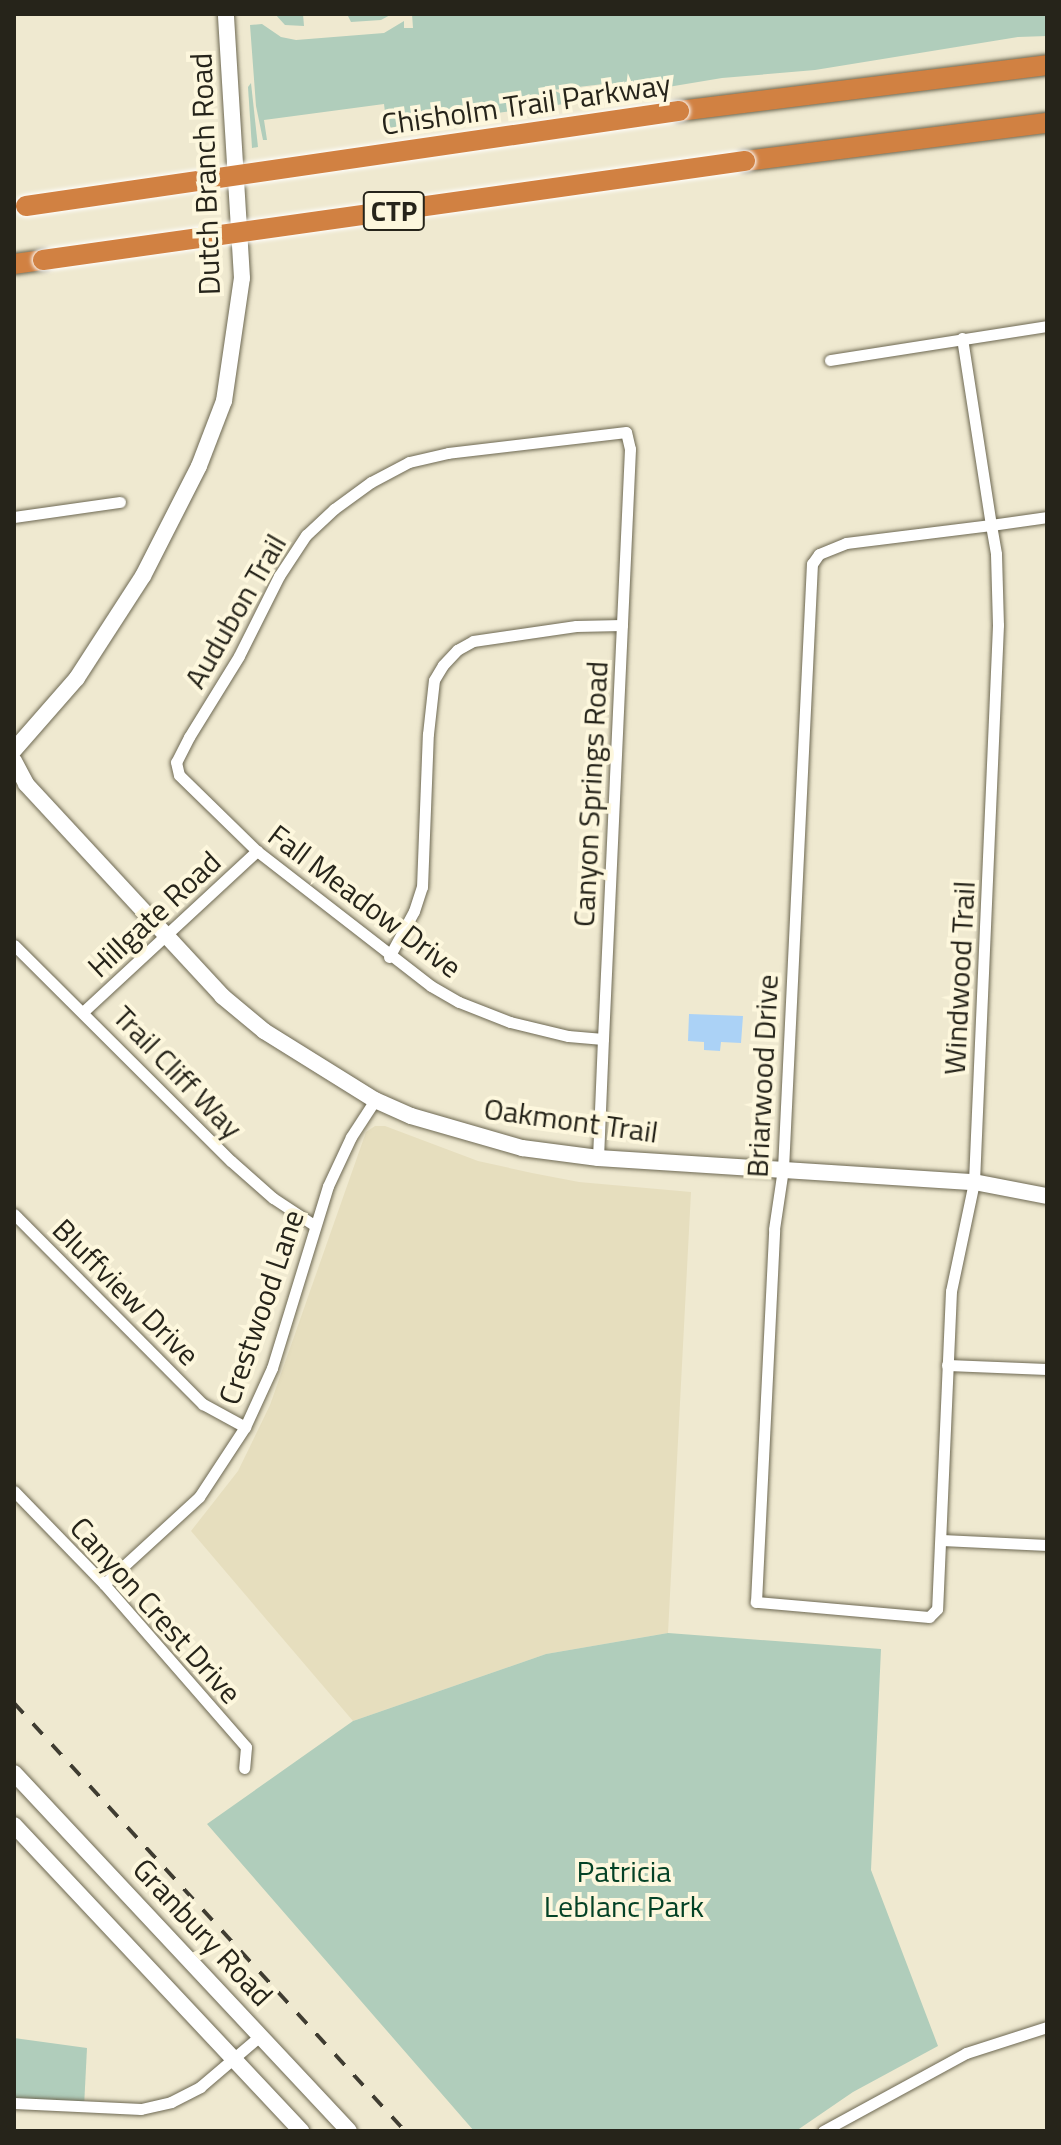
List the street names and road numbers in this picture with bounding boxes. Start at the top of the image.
street label: Dutch Branch Road [183,52,227,296]
street label: Chisholm Trail Parkway [379,66,673,142]
road number: CTP [362,187,426,235]
street label: Audubon Trail [176,528,294,694]
street label: Canyon Springs Road [565,660,615,928]
street label: Fall Meadow Drive [261,817,469,985]
street label: Hillgate Road [80,843,228,985]
street label: Windwood Trail [936,880,982,1076]
street label: Briarwood Drive [739,974,785,1178]
street label: Trail Cliff Way [106,998,250,1146]
street label: Oakmont Trail [482,1090,660,1150]
street label: Crestwood Lane [211,1205,311,1409]
street label: Bluffview Drive [45,1211,207,1373]
street label: Canyon Crest Drive [63,1509,249,1711]
street label: Granbury Road [126,1851,280,2013]

